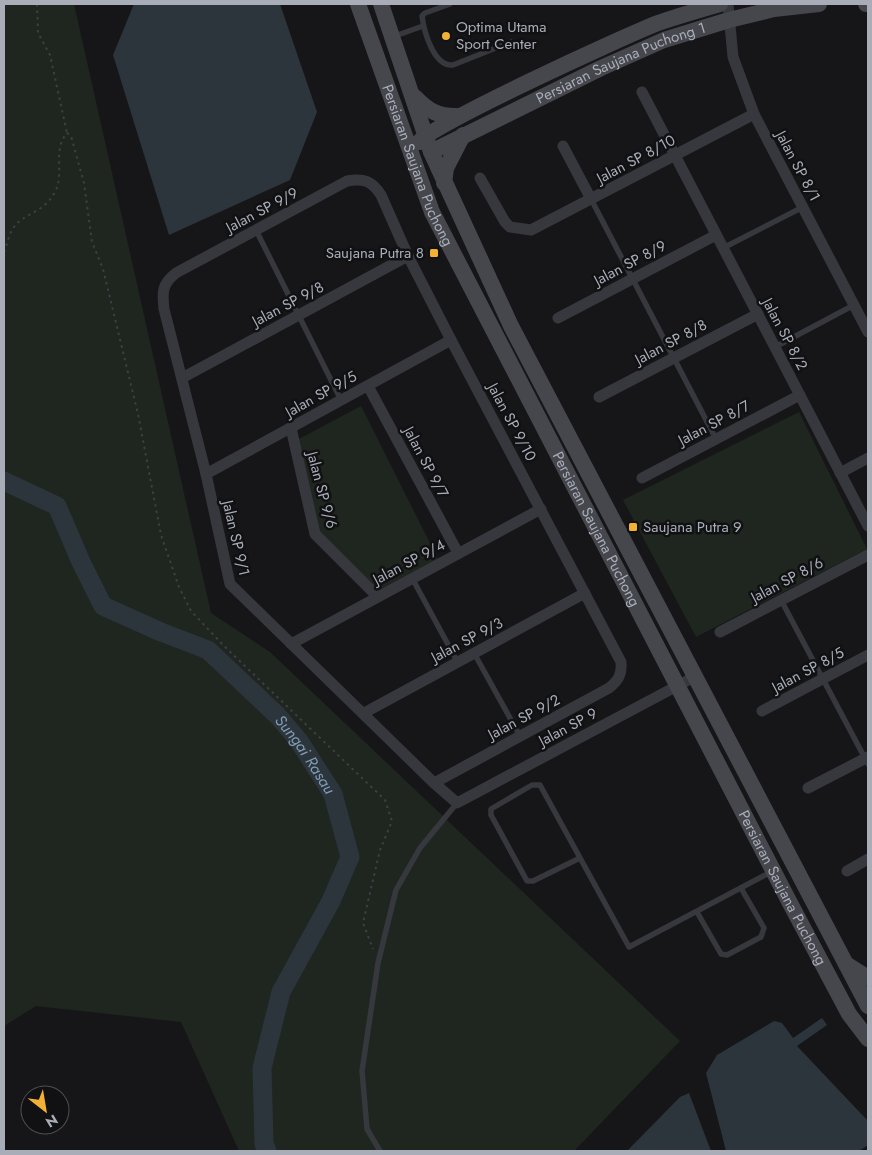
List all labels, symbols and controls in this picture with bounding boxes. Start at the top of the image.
place label: Optima Utama Sport Center [456,16,546,55]
street label: Persiaran Saujana Puchong 1 [532,17,708,109]
marker: Optima Utama Sport Center [440,30,452,42]
street label: Persiaran Saujana Puchong [376,81,459,250]
street label: Jalan SP 8/1 [769,125,826,205]
street label: Jalan SP 8/10 [591,129,679,190]
street label: Jalan SP 9/9 [220,182,302,239]
street label: Jalan SP 8/9 [588,235,670,292]
place label: Saujana Putra 8 [326,242,424,264]
marker: Saujana Putra 8 [428,247,440,259]
street label: Jalan SP 9/8 [246,276,328,333]
street label: Jalan SP 8/2 [756,292,813,374]
street label: Jalan SP 8/8 [629,314,711,371]
street label: Jalan SP 9/5 [280,365,361,424]
street label: Jalan SP 9/10 [481,377,542,465]
street label: Jalan SP 8/7 [672,395,754,452]
street label: Jalan SP 9/7 [397,421,454,502]
street label: Jalan SP 9/6 [301,447,343,531]
street label: Persiaran Saujana Puchong [547,448,646,611]
street label: Jalan SP 9/1 [216,496,255,578]
place label: Saujana Putra 9 [643,516,742,538]
marker: Saujana Putra 9 [627,521,639,533]
street label: Jalan SP 9/4 [367,534,449,591]
street label: Jalan SP 8/6 [745,552,827,609]
street label: Jalan SP 9/3 [425,612,507,669]
street label: Jalan SP 8/5 [766,642,848,699]
street label: Jalan SP 9/2 [482,689,564,746]
street label: Jalan SP 9 [533,702,601,753]
water label: Sungai Rasau [269,710,341,799]
street label: Persiaran Saujana Puchong [733,806,832,969]
north arrow [20,1085,70,1135]
text: N [42,1110,62,1133]

